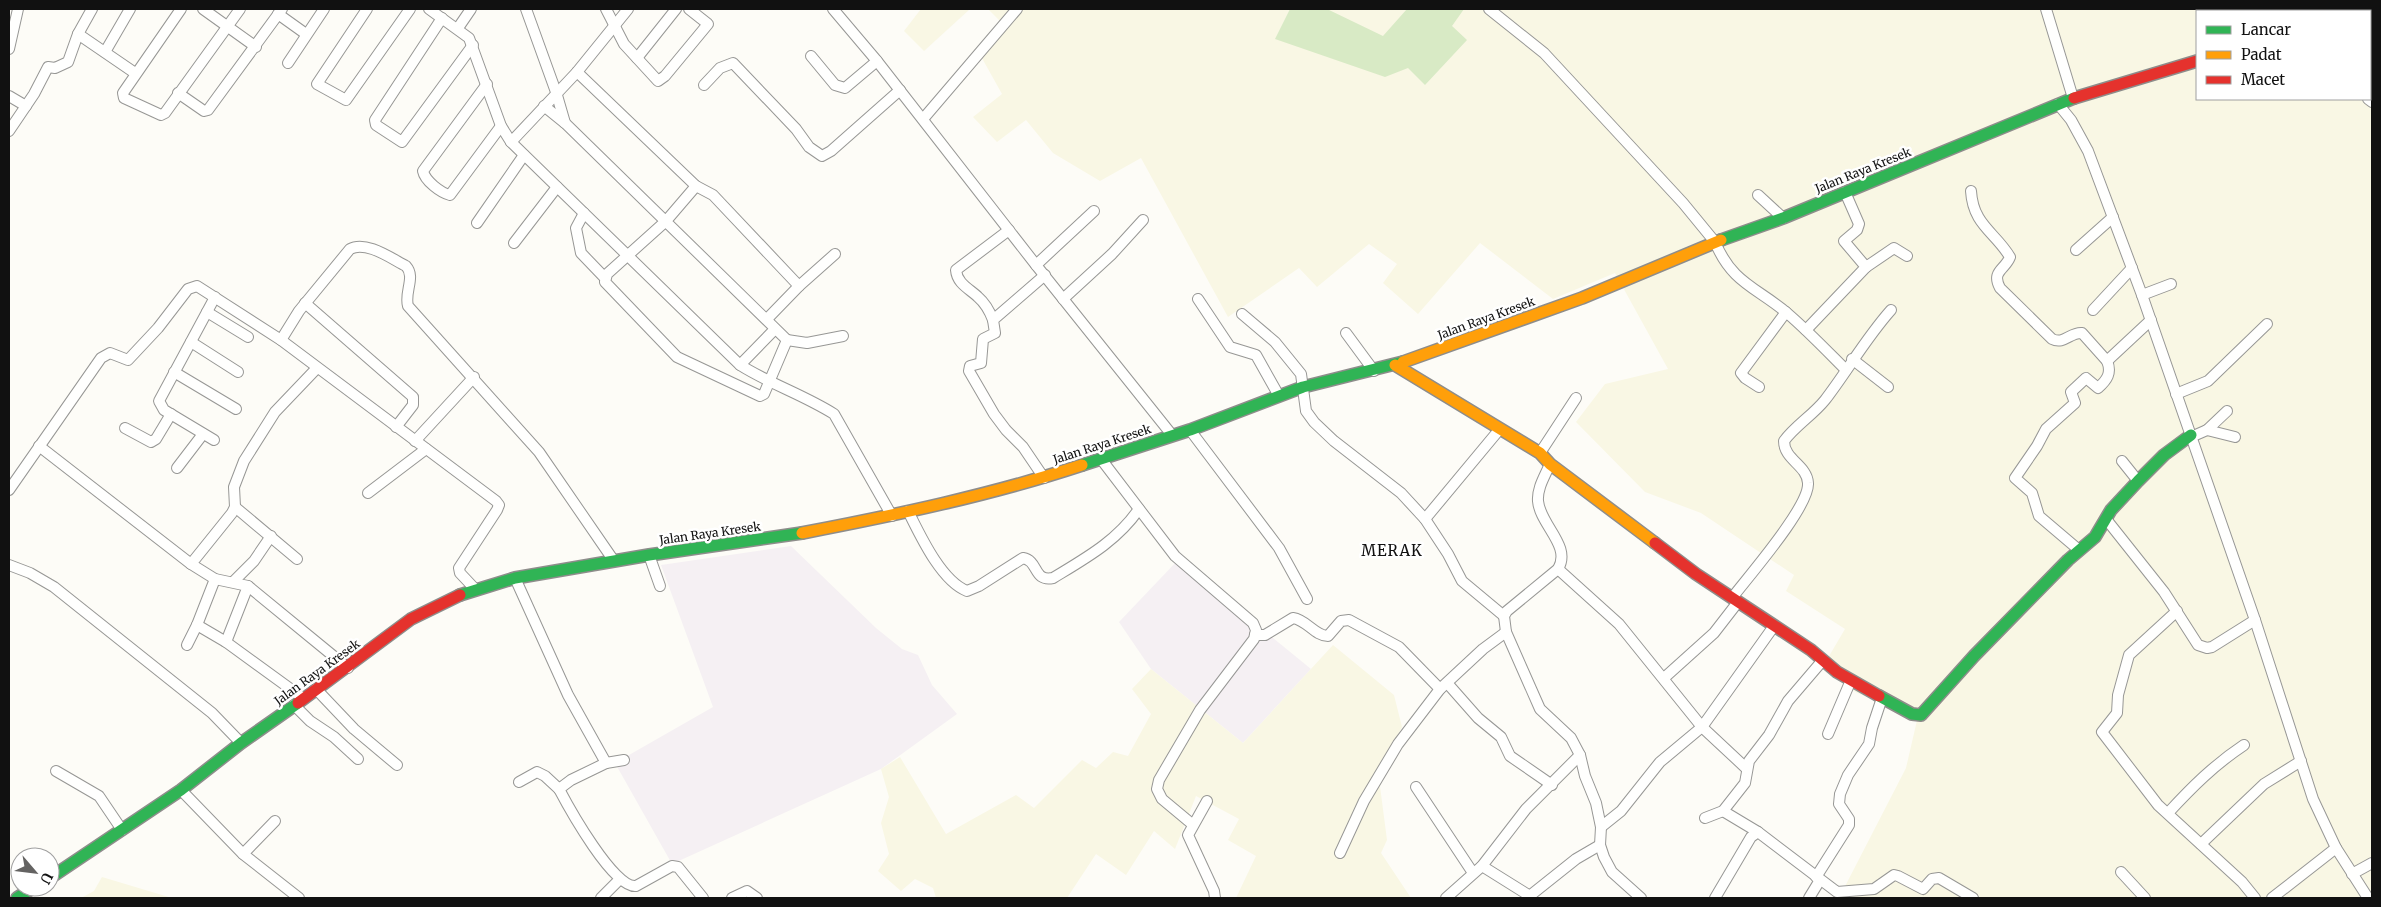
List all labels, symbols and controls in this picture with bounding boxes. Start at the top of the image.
legend [2196,10,2371,100]
text: Lancar [2241,20,2291,39]
text: Padat [2241,45,2282,64]
text: Macet [2241,70,2285,89]
street label: Jalan Raya Kresek [1812,144,1914,196]
street label: Jalan Raya Kresek [1434,293,1537,343]
street label: Jalan Raya Kresek [1050,421,1153,467]
street label: Jalan Raya Kresek [657,518,762,548]
district label: MERAK [1361,541,1423,560]
street label: Jalan Raya Kresek [270,636,363,709]
north arrow [10,847,60,897]
text: U [36,869,57,887]

